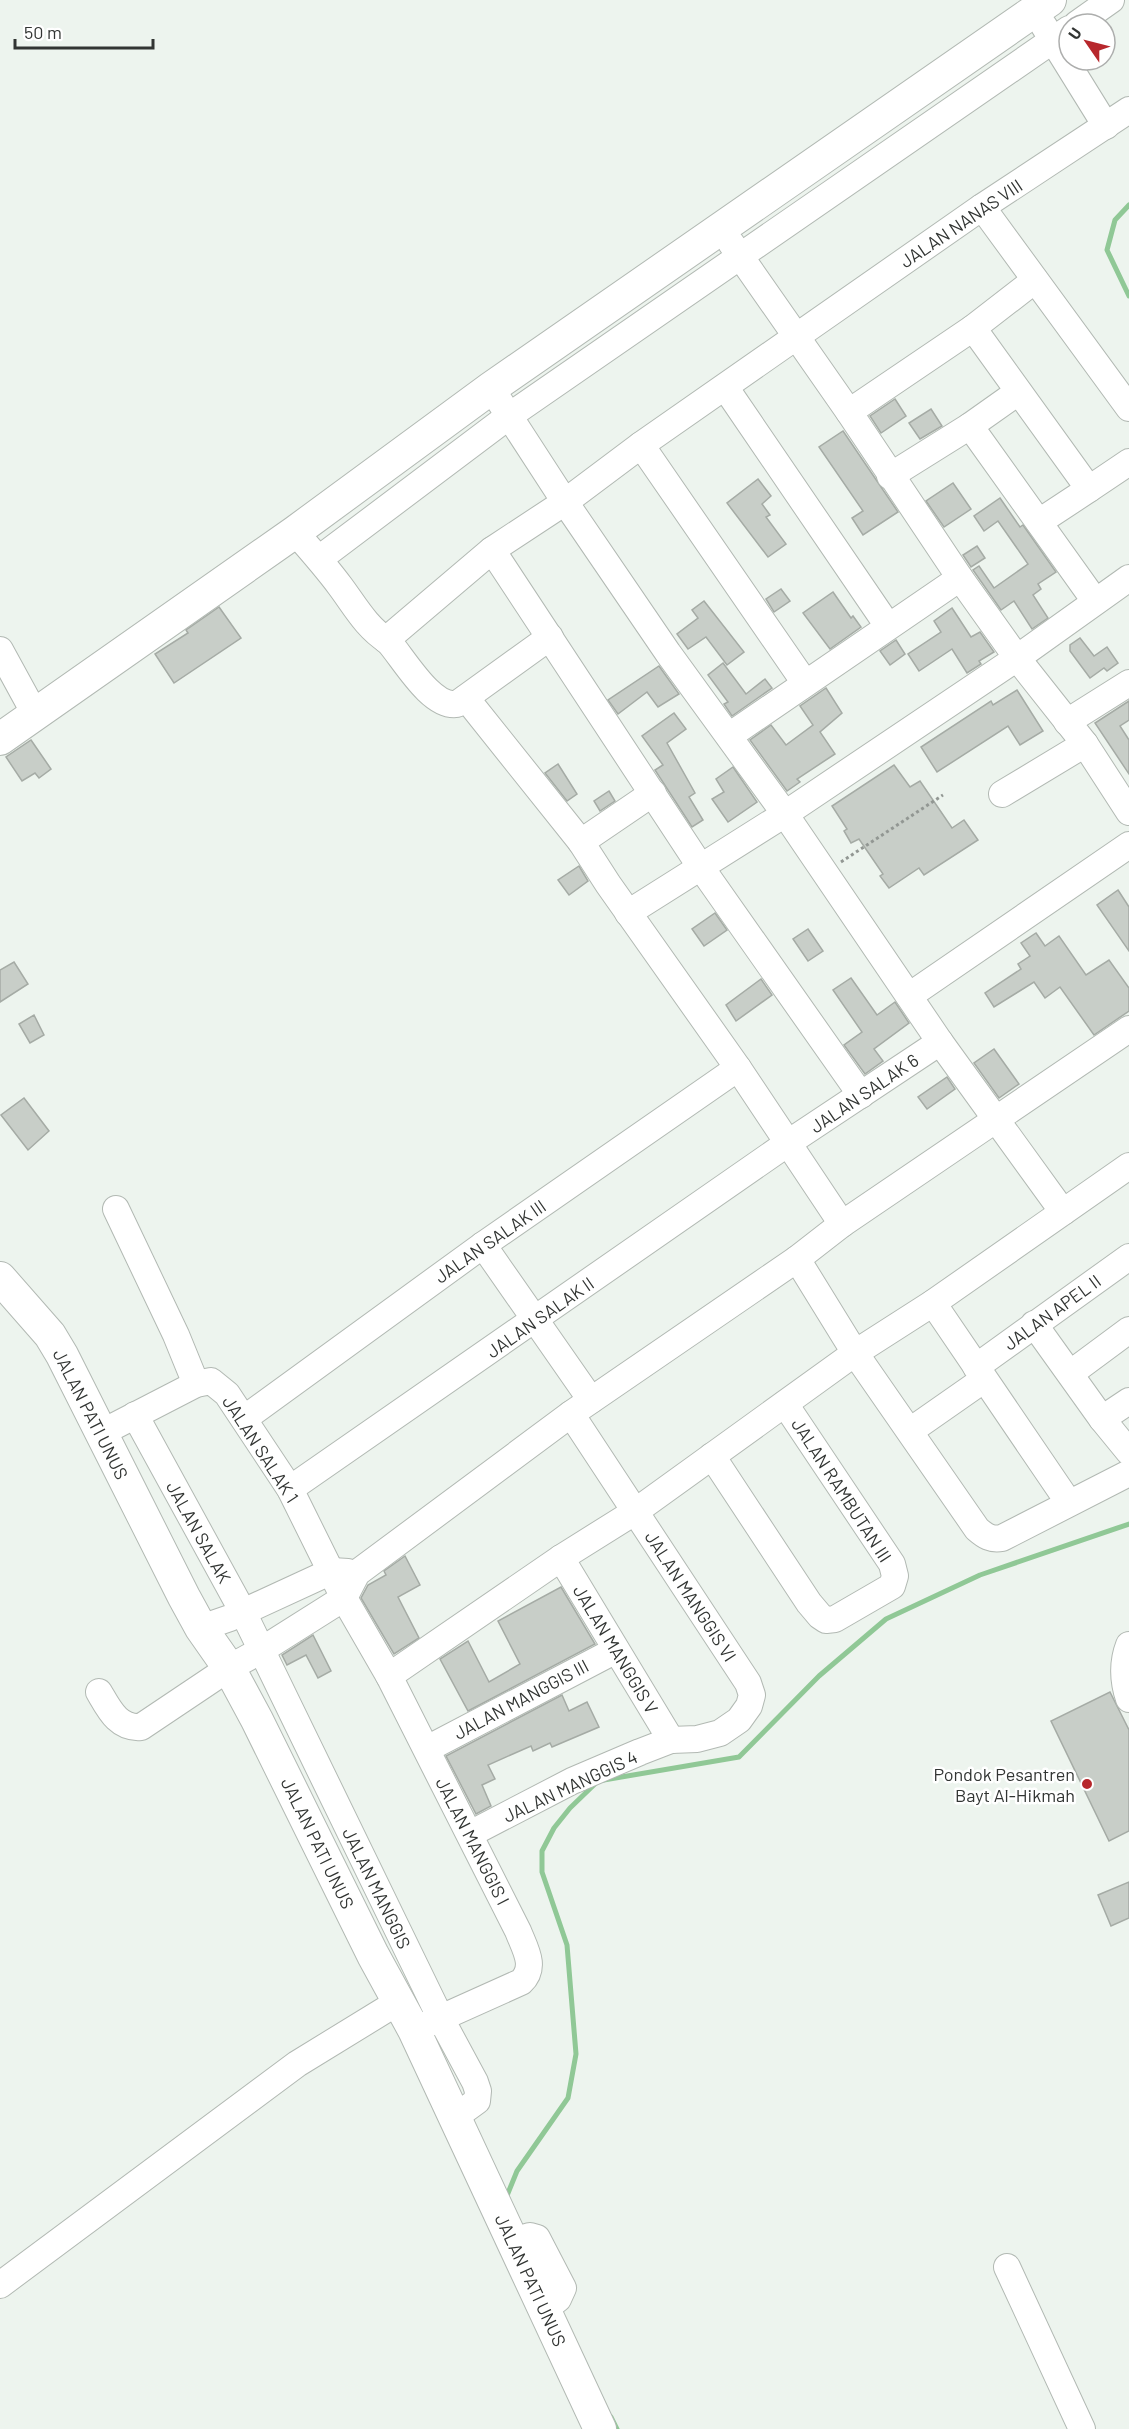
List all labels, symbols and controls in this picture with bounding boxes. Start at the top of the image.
scale bar [15,12,153,50]
north arrow [1057,12,1117,72]
text: 50 m [24,21,62,43]
text: U [1064,24,1085,43]
street label: JALAN NANAS VIII [896,174,1026,272]
street label: JALAN SALAK 6 [806,1049,922,1137]
street label: JALAN SALAK III [430,1194,550,1288]
street label: JALAN APEL II [999,1269,1105,1355]
street label: JALAN SALAK II [482,1272,598,1362]
street label: JALAN PATI UNUS [49,1345,133,1483]
street label: JALAN SALAK 1 [218,1391,304,1507]
street label: JALAN RAMBUTAN III [787,1414,897,1566]
street label: JALAN SALAK [162,1477,236,1587]
street label: JALAN MANGGIS VI [641,1527,741,1665]
street label: JALAN MANGGIS V [569,1581,663,1718]
street label: JALAN MANGGIS III [450,1654,592,1744]
street label: JALAN MANGGIS 4 [499,1745,641,1827]
place label: Pondok Pesantren Bayt Al-Hikmah [933,1763,1075,1806]
street label: JALAN MANGGIS I [431,1773,515,1909]
street label: JALAN PATI UNUS [277,1774,359,1912]
marker: Pondok Pesantren Bayt Al-Hikmah [1080,1777,1094,1791]
street label: JALAN MANGGIS [338,1824,416,1952]
street label: JALAN PATI UNUS [491,2210,571,2350]

